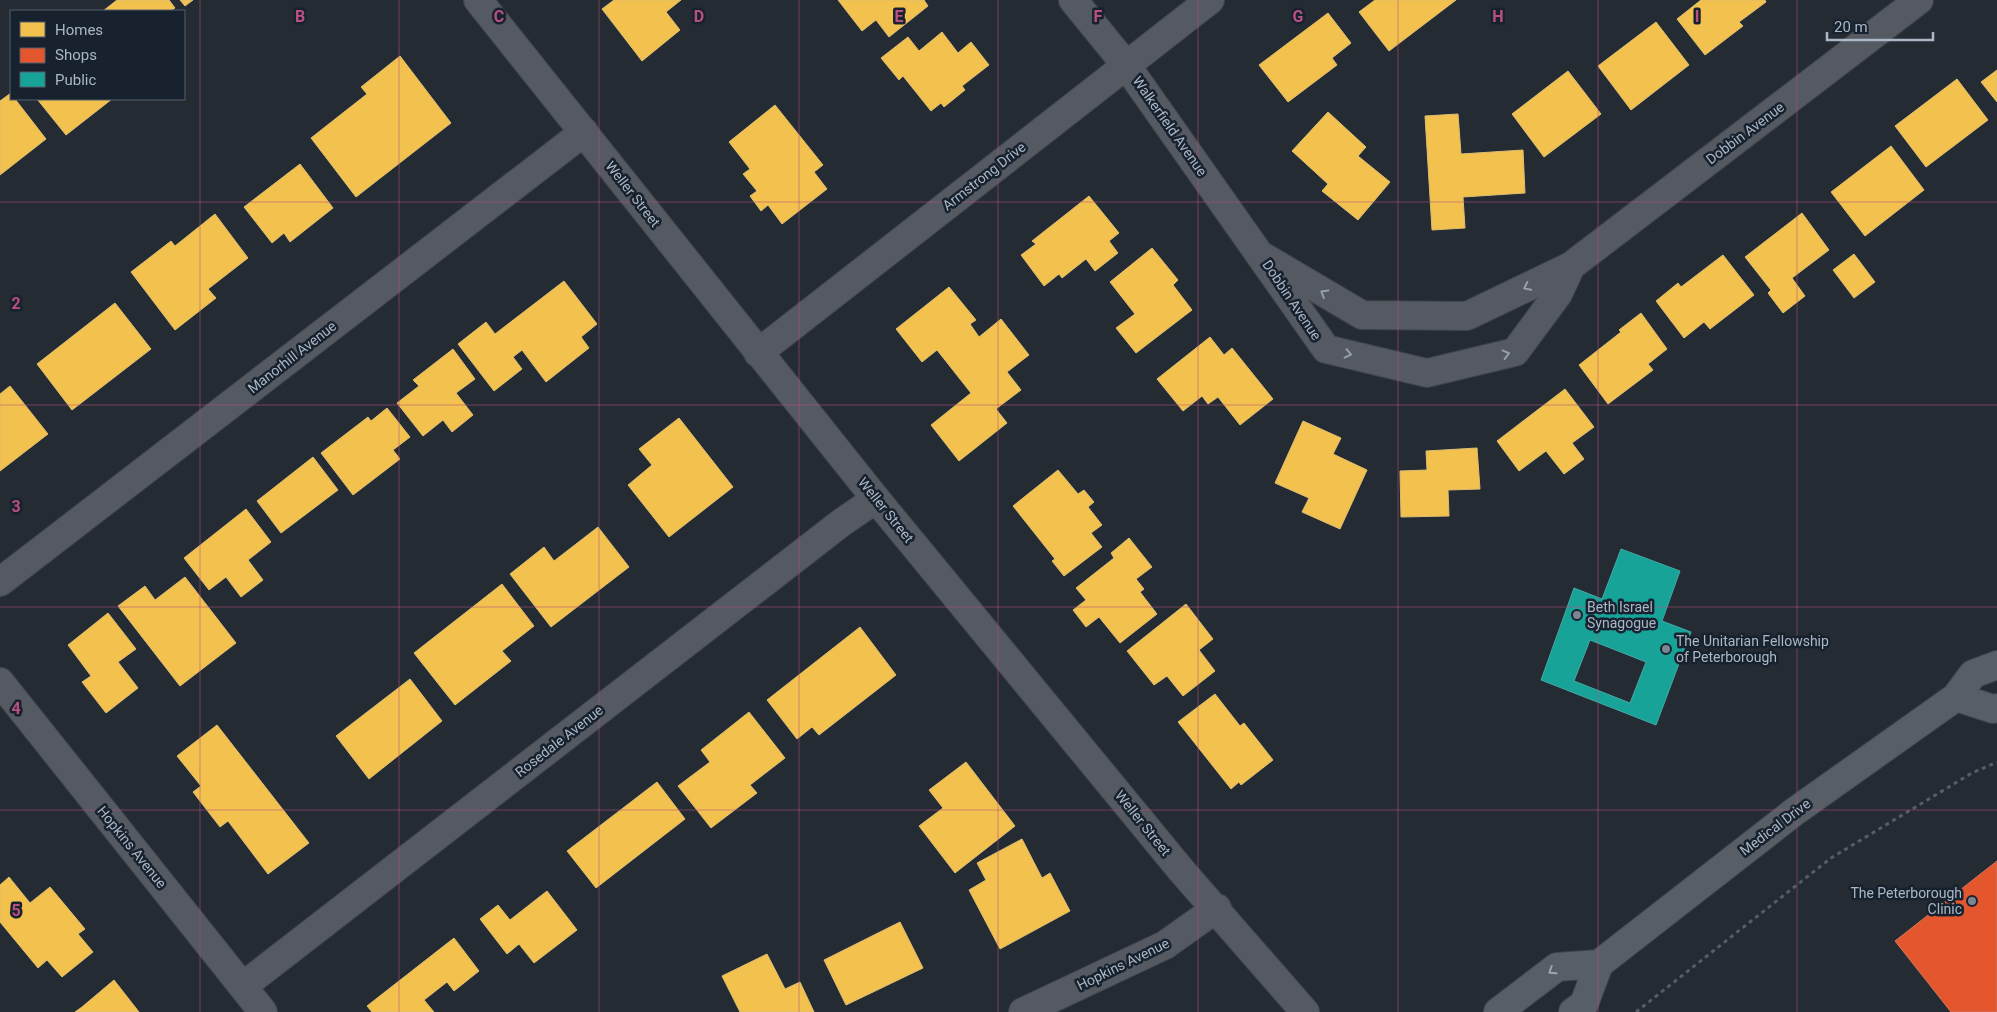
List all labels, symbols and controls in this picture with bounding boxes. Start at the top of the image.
text: B [295,7,305,26]
text: C [494,7,504,26]
text: D [694,7,704,26]
text: E [895,7,904,26]
text: F [1094,7,1103,26]
text: G [1293,7,1304,26]
text: H [1492,7,1504,26]
text: I [1695,7,1699,26]
legend [10,10,185,100]
scale bar [1827,10,1933,42]
text: 20 m [1834,18,1868,36]
text: Homes [55,21,103,39]
text: Shops [55,46,97,64]
text: Public [55,71,96,89]
street label: Walkerfield Avenue [1130,73,1210,179]
street label: Dobbin Avenue [1703,99,1787,167]
street label: Armstrong Drive [939,139,1029,213]
street label: Weller Street [602,158,664,230]
street label: Dobbin Avenue [1259,257,1325,343]
one-way arrow [1523,281,1532,291]
one-way arrow [1321,289,1330,299]
text: 2 [11,294,21,313]
street label: Manorhill Avenue [245,318,339,396]
one-way arrow [1343,348,1352,359]
one-way arrow [1501,349,1510,360]
street label: Weller Street [855,474,917,546]
text: 3 [11,497,21,516]
place label: Beth Israel Synagogue [1587,599,1656,631]
marker: Beth Israel Synagogue [1571,609,1583,621]
place label: The Unitarian Fellowship of Peterborough [1676,633,1829,665]
marker: The Unitarian Fellowship of Peterborough [1660,643,1672,655]
text: 4 [11,699,21,718]
street label: Rosedale Avenue [512,702,606,780]
street label: Weller Street [1112,787,1174,859]
street label: Medical Drive [1737,795,1813,859]
street label: Hopkins Avenue [94,803,170,891]
place label: The Peterborough Clinic [1850,885,1962,917]
marker: The Peterborough Clinic [1966,895,1978,907]
text: 5 [11,901,21,920]
street label: Hopkins Avenue [1074,935,1172,993]
one-way arrow [1548,965,1557,975]

